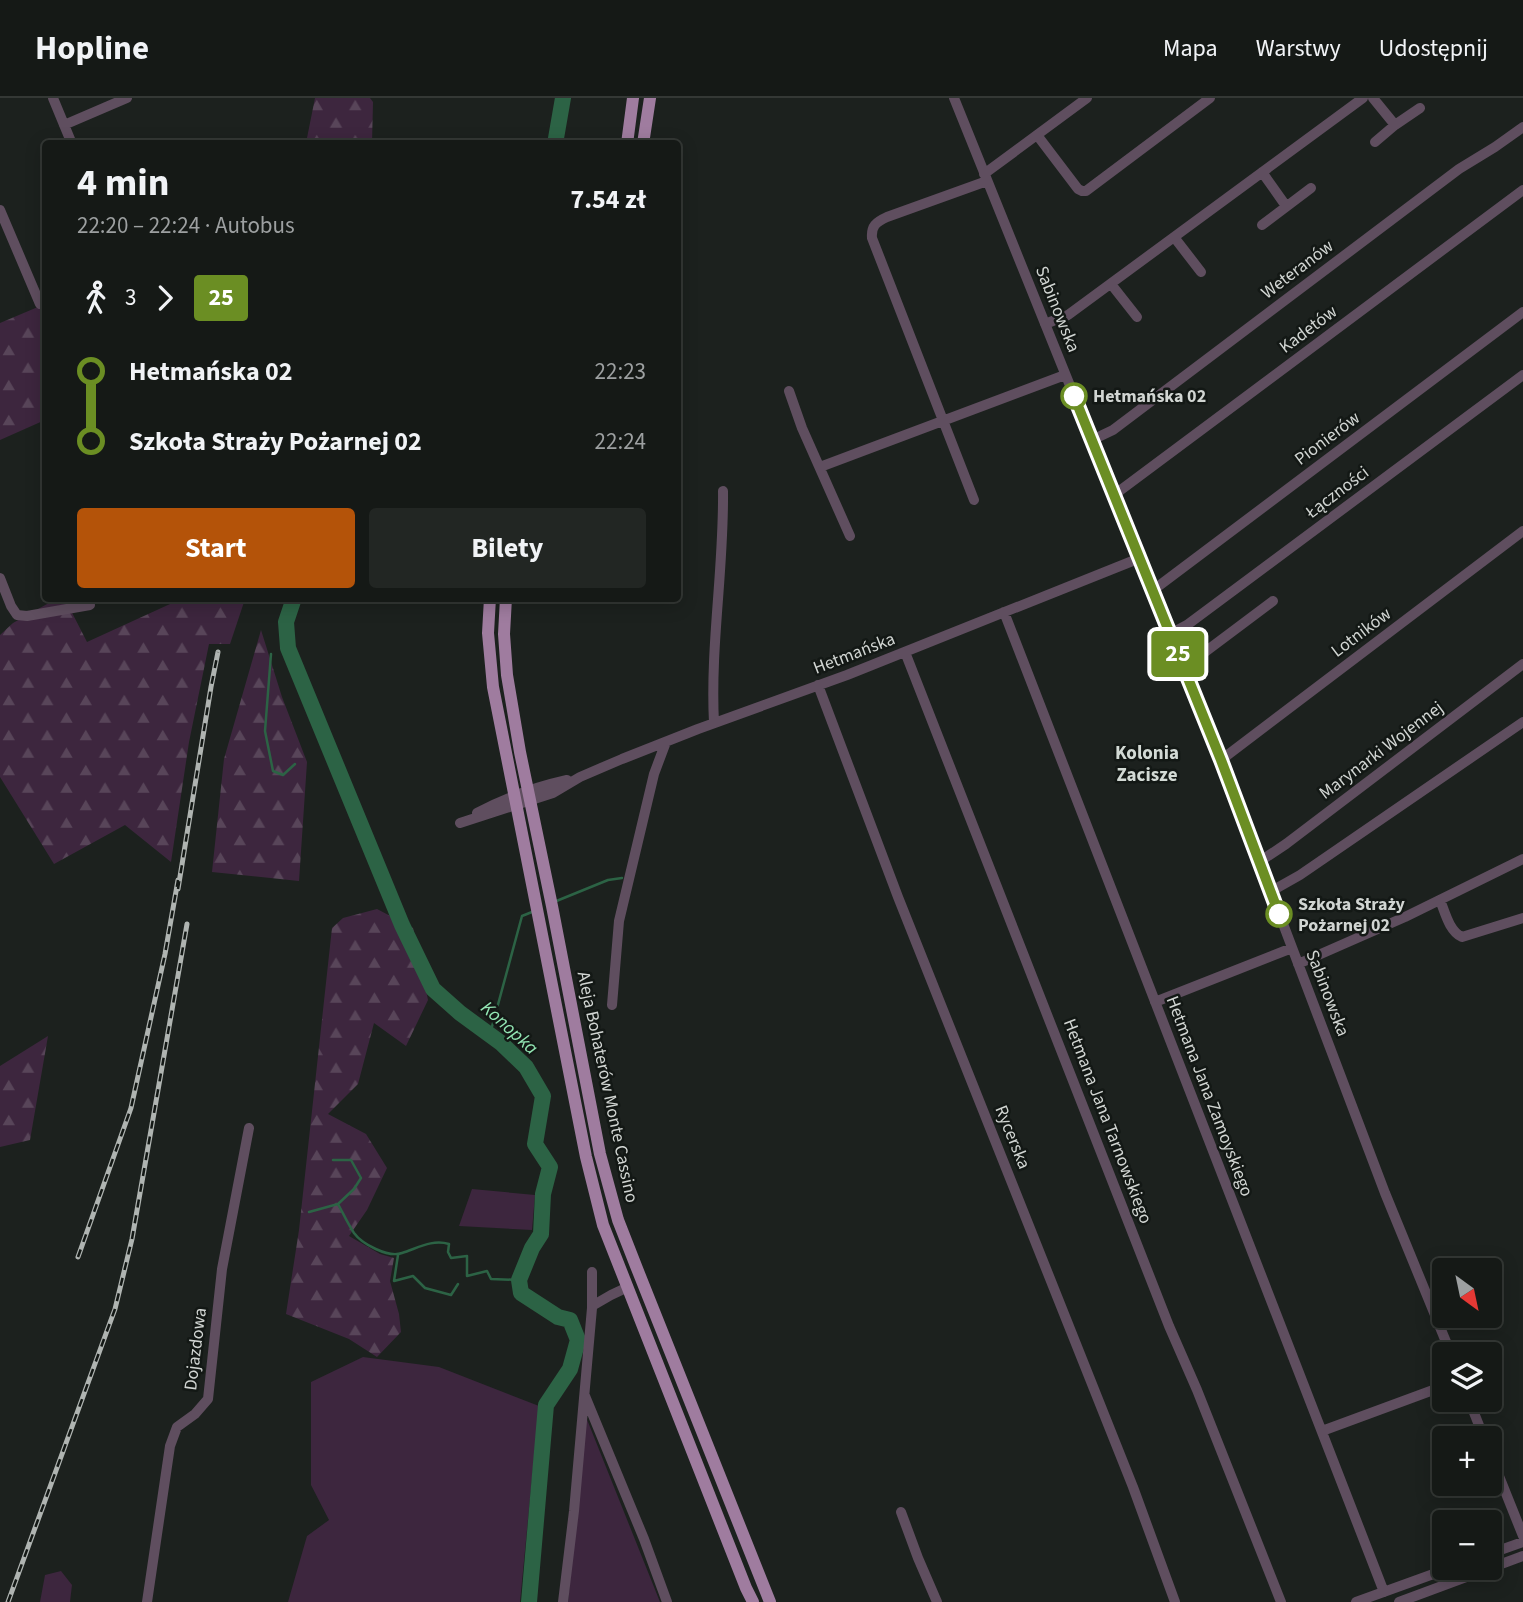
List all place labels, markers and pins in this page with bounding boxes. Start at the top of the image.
marker: Hetmańska 02 [1061,383,1087,409]
place label: Hetmańska 02 [1093,384,1206,409]
place label: Szkoła Straży Pożarnej 02 [1298,892,1406,938]
marker: Szkoła Straży Pożarnej 02 [1266,901,1292,927]

